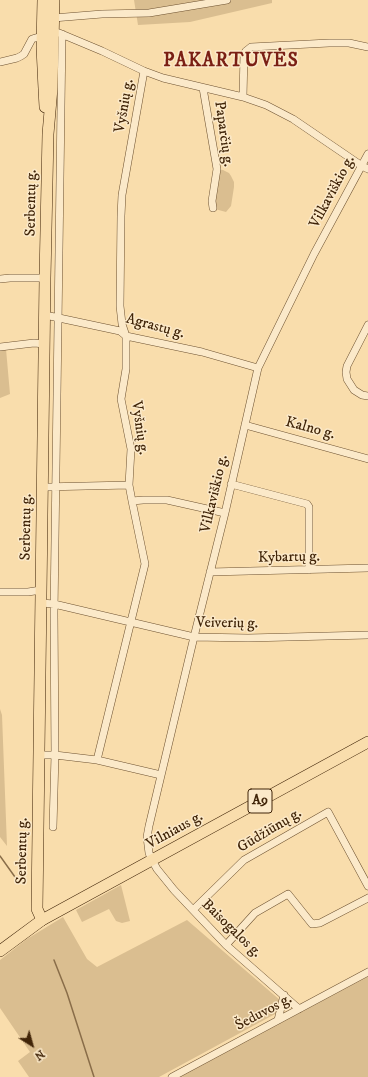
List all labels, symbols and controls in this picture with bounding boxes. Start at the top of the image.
district label: PAKARTUVĖS [163,51,299,73]
street label: Vyšnių g. [111,78,139,134]
street label: Paparčių g. [209,100,237,168]
street label: Vilkaviškio g. [306,153,360,231]
street label: Serbentų g. [22,169,42,237]
street label: Agrastų g. [124,311,186,343]
street label: Vyšnių g. [126,400,152,456]
street label: Kalno g. [283,414,337,444]
street label: Vilkaviškio g. [197,453,233,535]
street label: Serbentų g. [17,493,37,561]
street label: Kybartų g. [258,548,320,568]
street label: Veiverių g. [196,614,258,634]
road number: A9 [248,789,272,813]
street label: Gūdžiūnų g. [235,805,305,857]
street label: Vilniaus g. [143,808,207,854]
street label: Serbentų g. [13,817,33,885]
street label: Baisogalos g. [197,896,265,962]
street label: Šeduvos g. [233,991,295,1035]
north arrow [12,1025,52,1065]
text: N [31,1046,47,1063]

